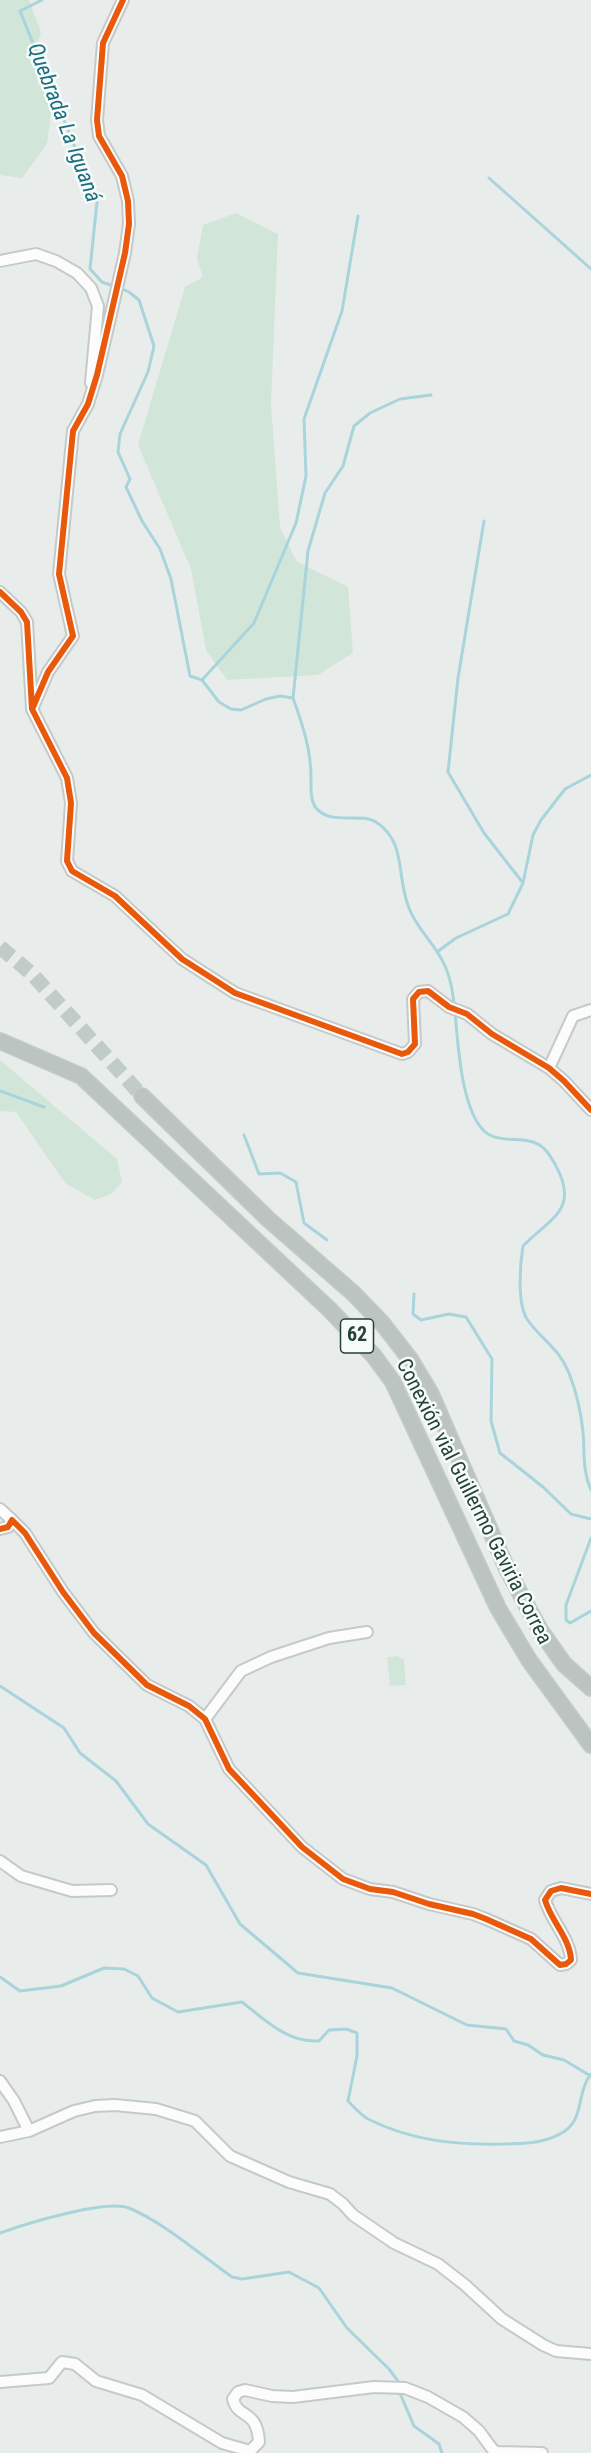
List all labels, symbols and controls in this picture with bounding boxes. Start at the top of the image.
water label: Quebrada La Iguaná [21,40,105,206]
road number: 62 [340,1319,374,1353]
street label: Conexión vial Guillermo Gaviria Correa [390,1355,556,1649]

